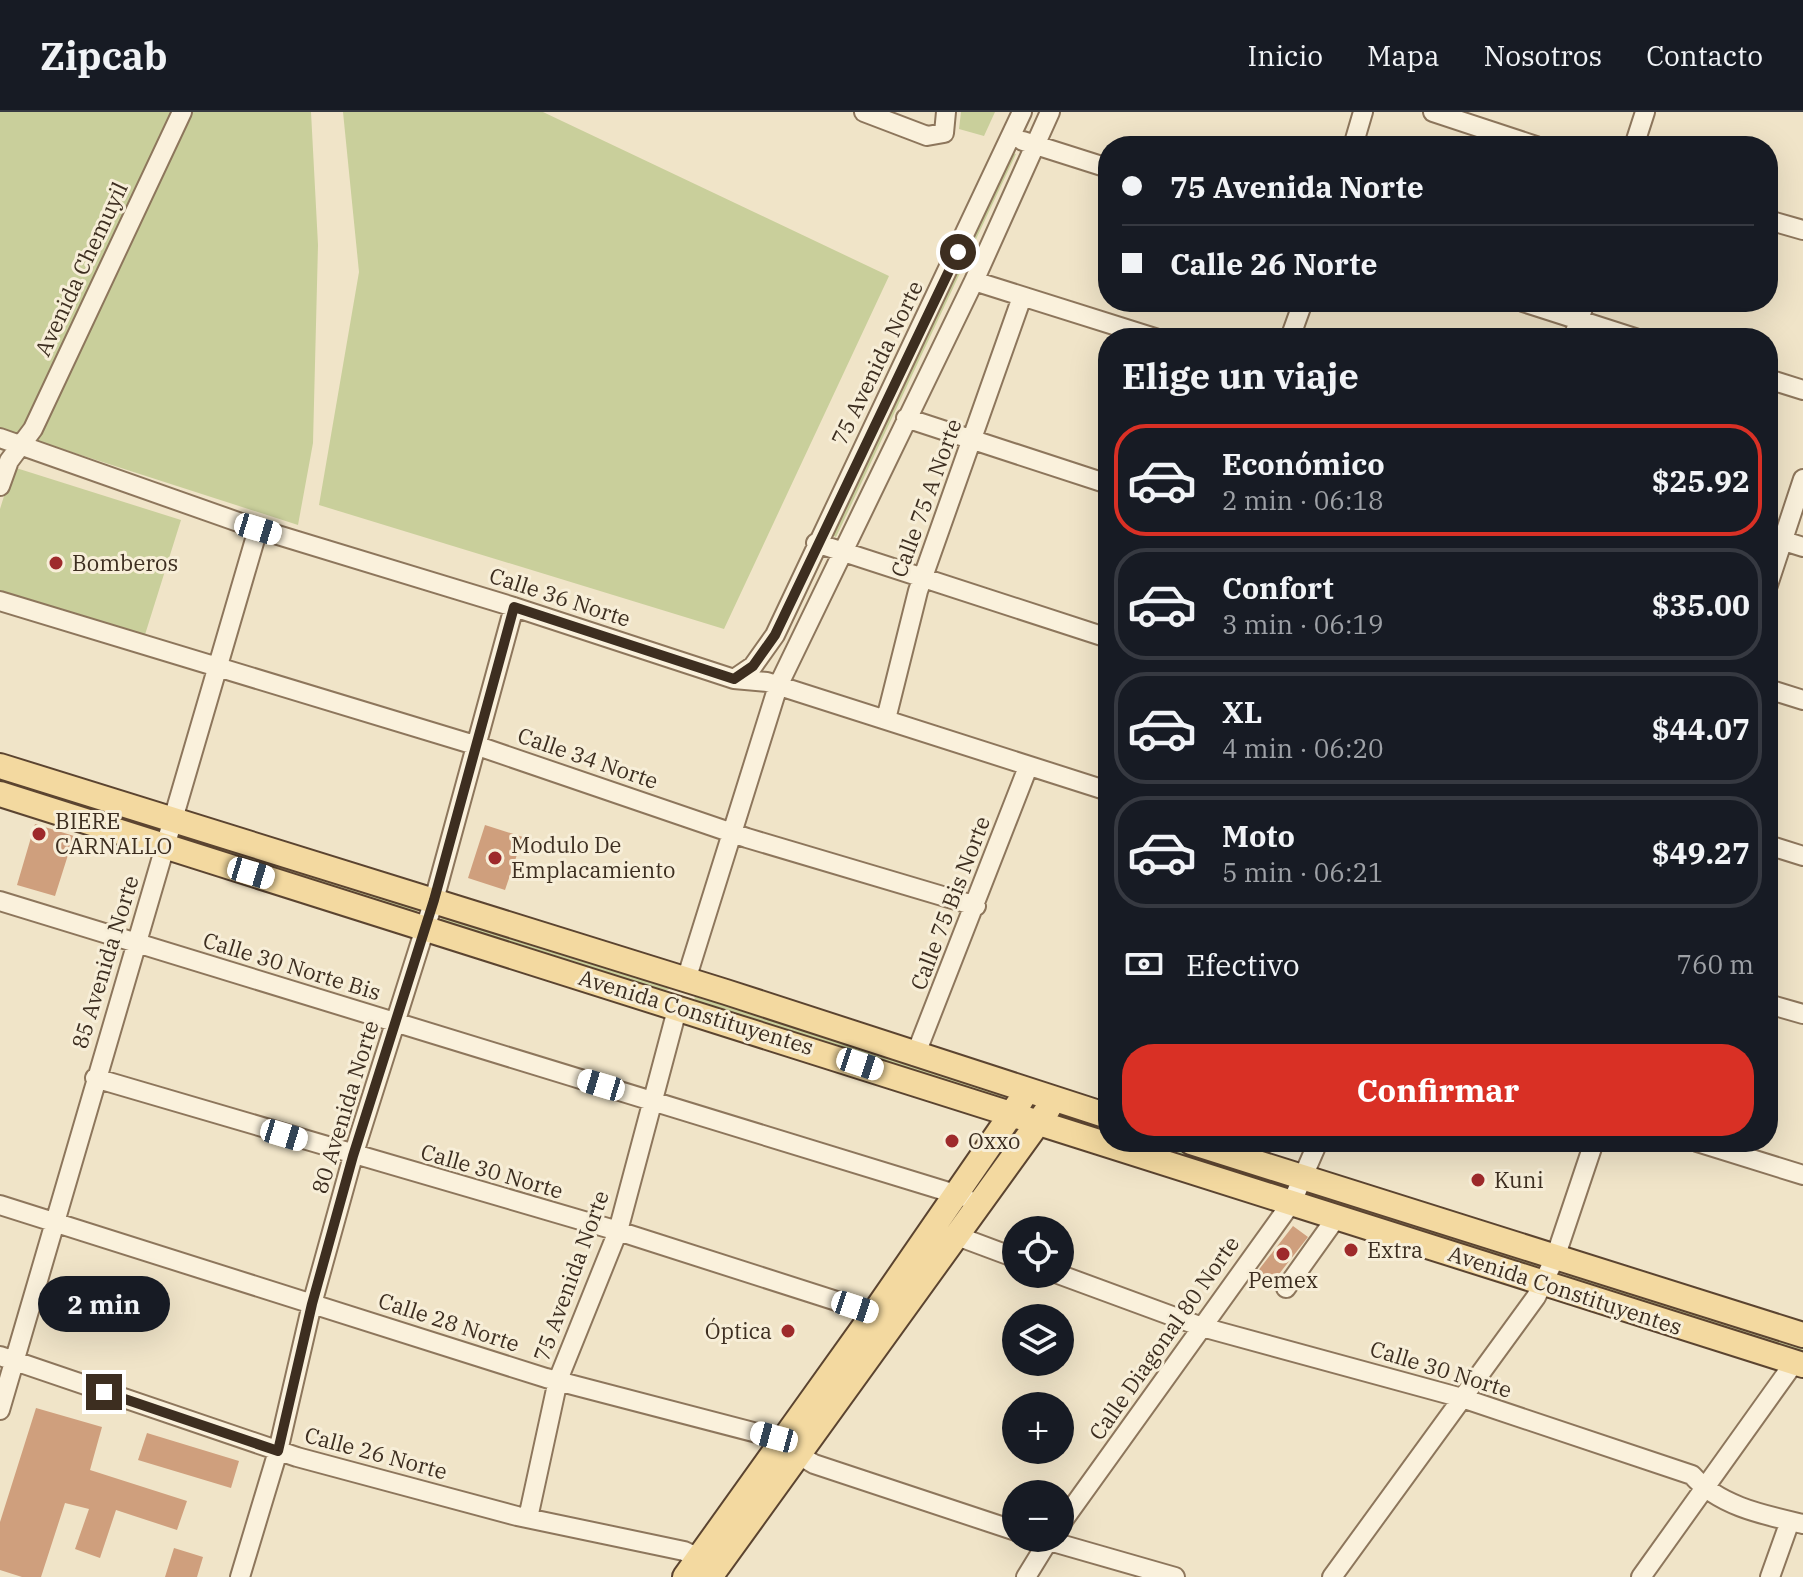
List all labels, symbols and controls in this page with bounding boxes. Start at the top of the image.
text: Zipcab [40,31,168,80]
text: Inicio [1248,37,1323,74]
text: Mapa [1367,37,1439,74]
text: Nosotros [1483,37,1602,74]
text: Contacto [1646,37,1763,74]
text: 75 Avenida Norte [1170,167,1424,206]
street label: Avenida Chemuyil [27,177,134,361]
route start [940,234,976,270]
text: Calle 26 Norte [1170,244,1377,283]
street label: 75 Avenida Norte [824,276,929,450]
text: Elige un viaje [1122,352,1359,399]
street label: Calle 75 A Norte [883,414,968,581]
icon: car [1126,444,1198,516]
text: Económico [1222,444,1385,483]
text: $25.92 [1652,461,1750,500]
text: 2 min · 06:18 [1222,483,1384,517]
car [232,511,284,547]
place label: Bomberos [72,548,178,577]
marker: Bomberos [47,554,65,572]
street label: Calle 36 Norte [486,560,634,633]
icon: car [1126,568,1198,640]
text: Confort [1222,568,1334,607]
text: $35.00 [1652,585,1750,624]
text: 3 min · 06:19 [1222,607,1384,641]
icon: car [1126,692,1198,764]
text: XL [1222,692,1262,731]
text: $44.07 [1652,709,1750,748]
street label: Calle 34 Norte [514,720,662,795]
text: 4 min · 06:20 [1222,731,1384,765]
place label: BIERE CARNALLO [55,806,172,860]
street label: Calle 75 Bis Norte [903,812,996,994]
icon: car [1126,816,1198,888]
text: Moto [1222,816,1295,855]
marker: BIERE CARNALLO [30,825,48,843]
place label: Modulo De Emplacamiento [511,830,675,884]
text: $49.27 [1652,833,1750,872]
marker: Modulo De Emplacamiento [486,849,504,867]
car [225,855,277,891]
text: 5 min · 06:21 [1222,855,1384,889]
street label: 85 Avenida Norte [64,872,145,1052]
street label: Calle 30 Norte Bis [200,925,384,1006]
icon: cash [1122,942,1166,986]
text: Efectivo [1186,945,1300,984]
text: 760 m [1676,947,1754,981]
street label: Avenida Constituyentes [575,962,817,1061]
street label: 80 Avenida Norte [304,1017,385,1197]
button: Confirmar [1122,1044,1754,1136]
car [833,1045,887,1083]
car [575,1067,627,1103]
car [258,1117,310,1153]
place label: Oxxo [968,1126,1020,1155]
marker: Oxxo [943,1132,961,1150]
street label: Calle 30 Norte [418,1136,567,1205]
place label: Kuni [1494,1165,1544,1194]
marker: Kuni [1469,1171,1487,1189]
street label: 75 Avenida Norte [526,1186,615,1365]
map controls [1002,1216,1074,1552]
button: locate [1002,1216,1074,1288]
street label: Calle Diagonal 80 Norte [1082,1230,1245,1446]
place label: Extra [1367,1235,1423,1264]
street label: Avenida Constituyentes [1445,1238,1686,1341]
marker: Extra [1342,1241,1360,1259]
marker: Pemex [1274,1245,1292,1263]
place label: Pemex [1248,1265,1318,1294]
callout: 2 min [38,1276,170,1332]
street label: Calle 28 Norte [375,1285,523,1358]
text: 2 min [68,1287,140,1321]
car [828,1288,882,1326]
button: layers [1002,1304,1074,1376]
place label: Óptica [705,1316,772,1345]
marker: Óptica [779,1322,797,1340]
street label: Calle 30 Norte [1367,1333,1515,1404]
route end [86,1374,122,1410]
button: + [1002,1392,1074,1464]
car [748,1419,800,1455]
street label: Calle 26 Norte [302,1420,451,1485]
button: − [1002,1480,1074,1552]

